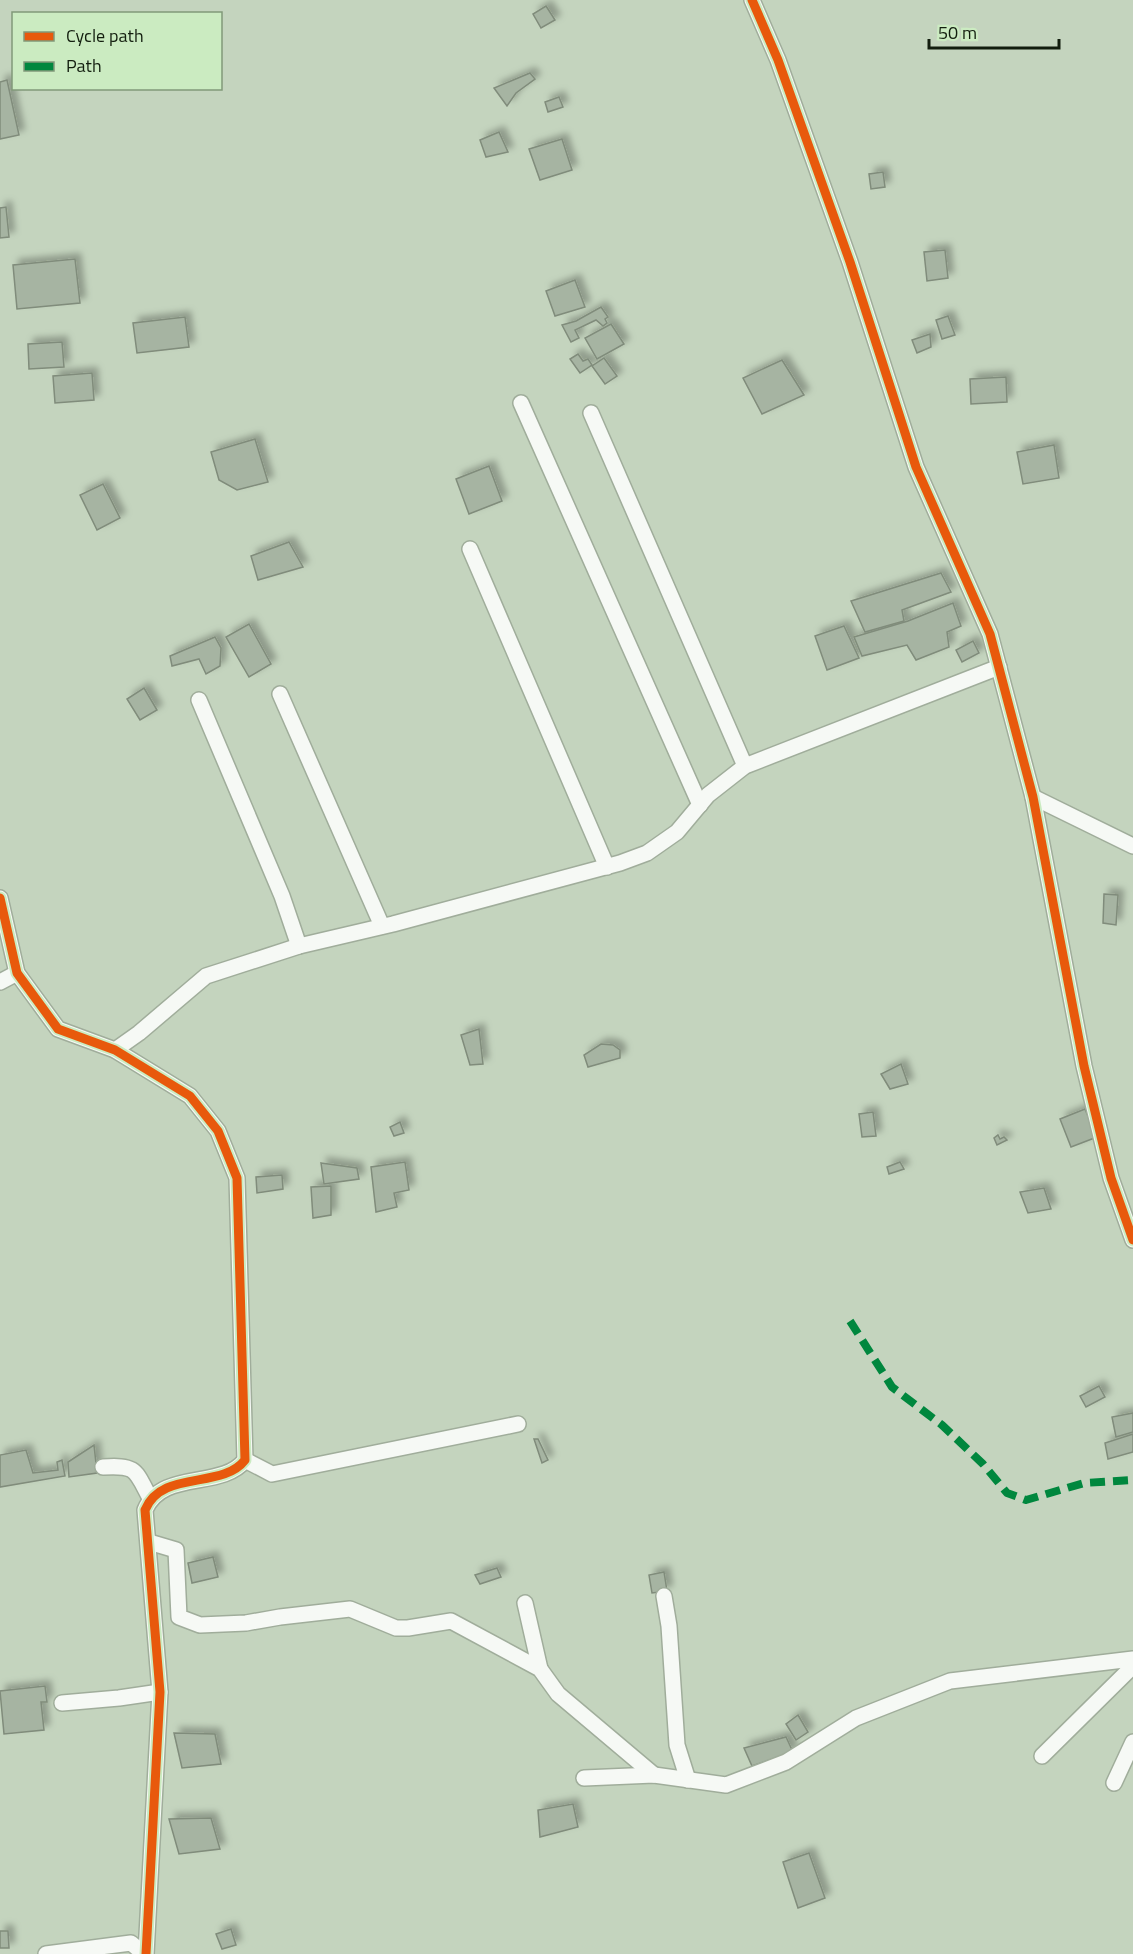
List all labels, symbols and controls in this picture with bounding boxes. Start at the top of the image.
legend [12,12,222,90]
scale bar [929,12,1060,50]
text: 50 m [938,19,977,46]
text: Cycle path [66,22,144,49]
text: Path [66,52,102,79]

